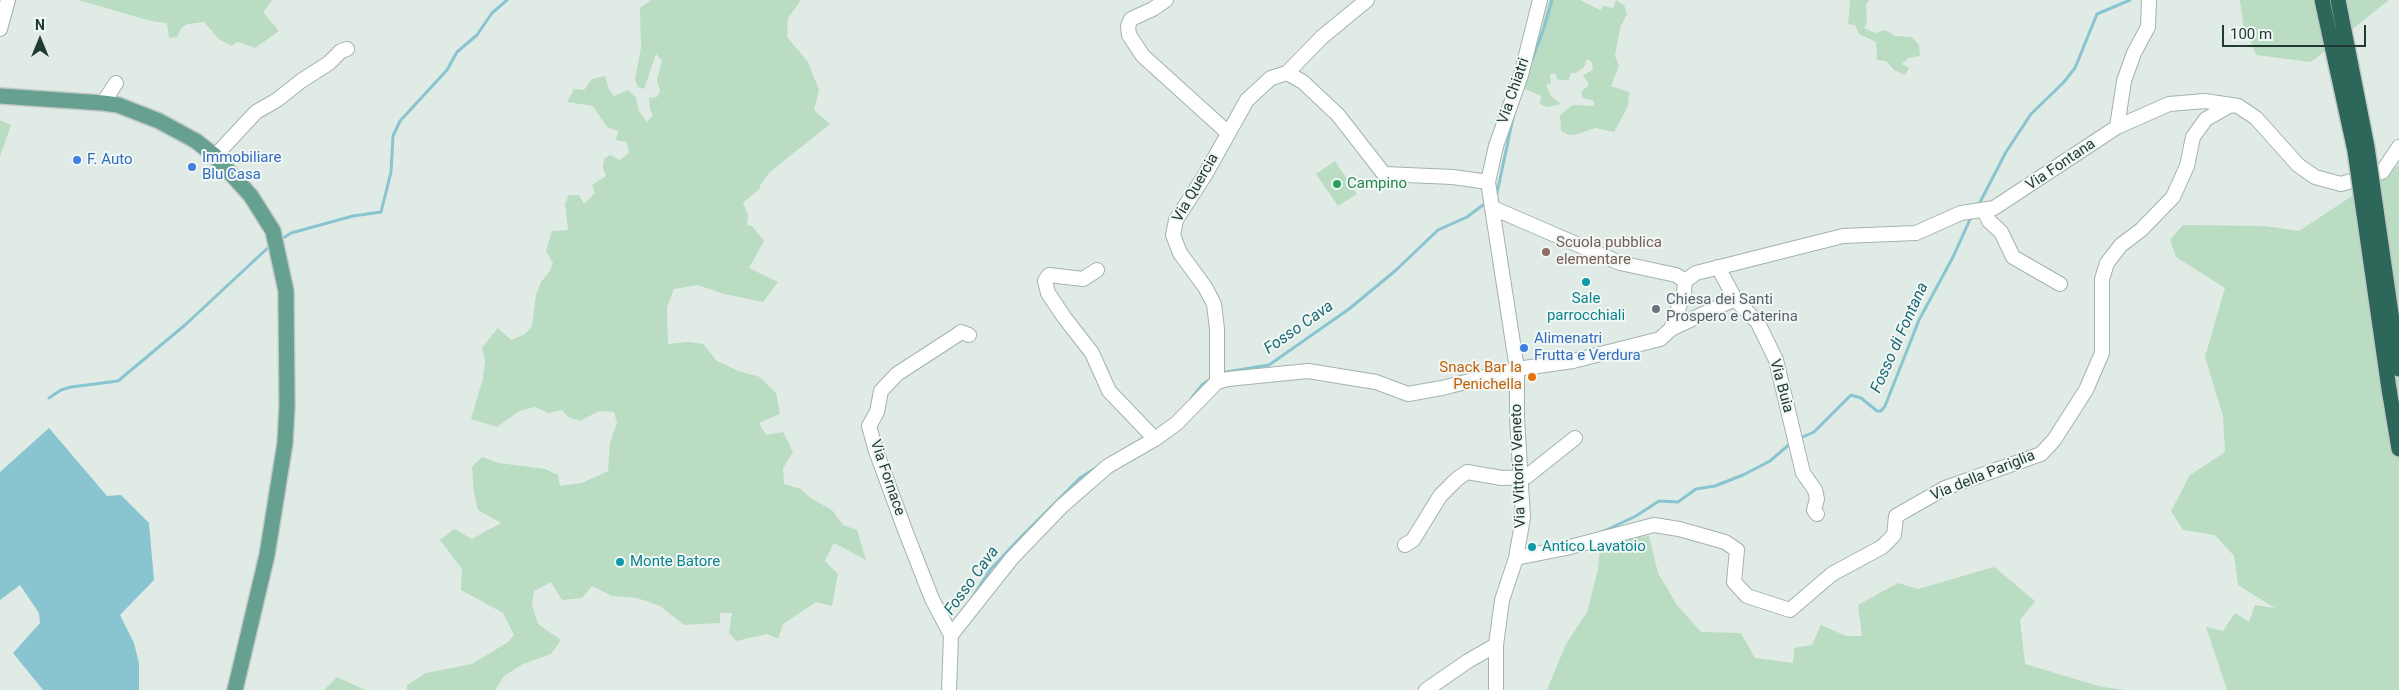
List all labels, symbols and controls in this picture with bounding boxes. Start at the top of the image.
north arrow [15,15,65,65]
scale bar [2224,15,2368,47]
text: N [35,17,45,33]
text: 100 m [2230,25,2272,43]
street label: Via Chiatri [1494,56,1534,126]
street label: Via Fontana [2023,135,2099,195]
place label: Immobiliare Blu Casa [202,149,281,184]
street label: Via Quercia [1169,150,1223,226]
place label: F. Auto [87,151,133,169]
marker: F. Auto [71,154,83,166]
marker: Immobiliare Blu Casa [186,161,198,173]
place label: Campino [1347,175,1407,193]
marker: Campino [1331,178,1343,190]
place label: Scuola pubblica elementare [1556,234,1662,269]
marker: Scuola pubblica elementare [1540,246,1552,258]
marker: Sale parrocchiali [1580,276,1592,288]
water label: Fosso di Fontana [1867,280,1933,396]
place label: Sale parrocchiali [1547,290,1625,325]
place label: Chiesa dei Santi Prospero e Caterina [1666,291,1798,326]
water label: Fosso Cava [1261,297,1337,359]
marker: Chiesa dei Santi Prospero e Caterina [1650,303,1662,315]
place label: Alimenatri Frutta e Verdura [1534,330,1641,365]
marker: Alimenatri Frutta e Verdura [1518,342,1530,354]
street label: Via Buia [1765,357,1797,415]
place label: Snack Bar la Penichella [1439,359,1522,394]
marker: Snack Bar la Penichella [1526,371,1538,383]
street label: Via Vittorio Veneto [1508,404,1530,528]
street label: Via Fornace [866,438,908,518]
street label: Via della Pariglia [1928,447,2038,505]
place label: Antico Lavatoio [1542,538,1646,556]
marker: Antico Lavatoio [1526,541,1538,553]
water label: Fosso Cava [941,543,1003,619]
place label: Monte Batore [630,553,720,571]
marker: Monte Batore [614,556,626,568]

